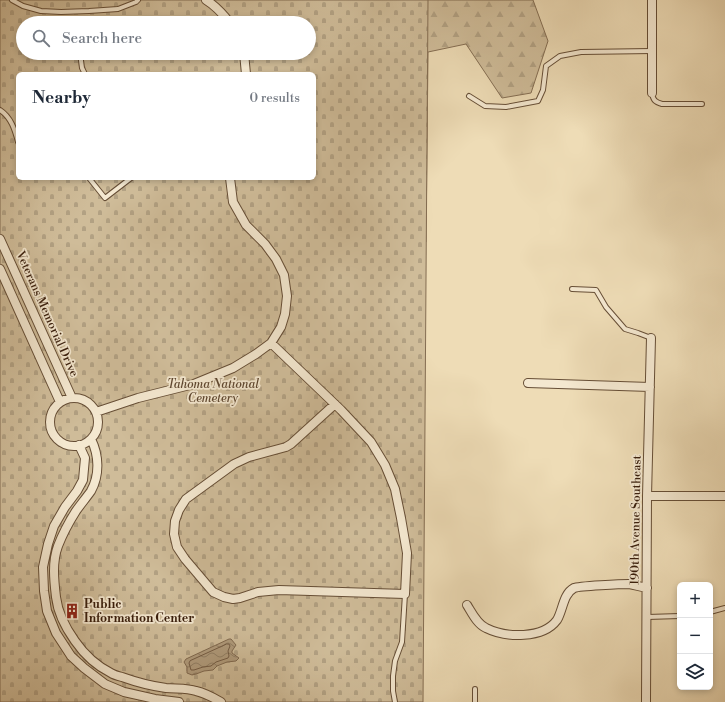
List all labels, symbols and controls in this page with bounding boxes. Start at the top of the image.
search box [16,16,316,60]
icon: search [30,27,52,49]
text: Search here [62,29,142,48]
text: Nearby [32,87,91,109]
text: 0 results [249,90,300,106]
street label: Veterans Memorial Drive [12,248,81,379]
park label: Tahoma National Cemetery [167,377,259,406]
street label: 190th Avenue Southeast [627,454,645,585]
map controls [677,582,713,690]
button: + [677,582,713,618]
place label: Public Information Center [84,597,194,626]
building icon: Public Information Center [63,602,81,620]
button: − [677,618,713,654]
button: layers [677,654,713,690]

